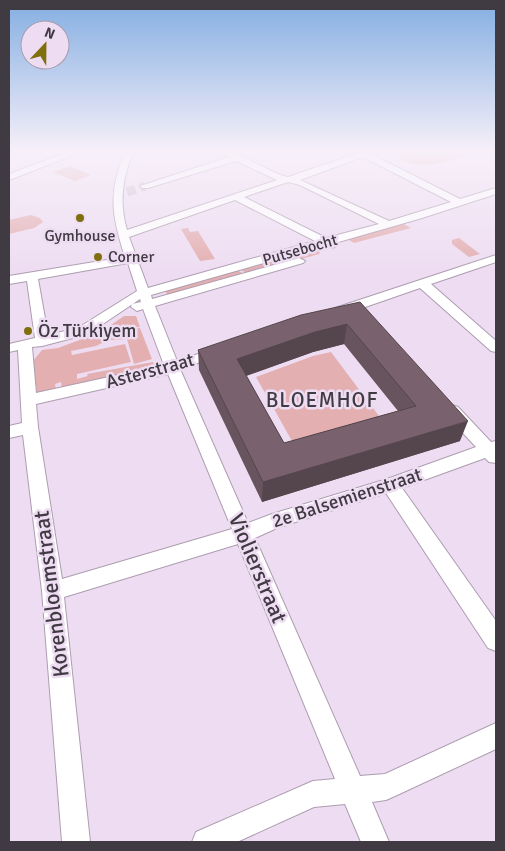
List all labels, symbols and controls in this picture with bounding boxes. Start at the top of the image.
north arrow [20,20,70,70]
text: N [42,24,57,43]
marker: Gymhouse [74,212,86,224]
place label: Gymhouse [44,226,116,246]
street label: Putsebocht [260,230,340,270]
place label: Corner [108,247,154,267]
marker: Corner [92,251,104,263]
place label: Öz Türkiyem [38,319,136,343]
marker: Öz Türkiyem [22,325,34,337]
street label: Asterstraat [103,348,197,394]
district label: BLOEMHOF [266,387,378,413]
street label: 2e Balsemienstraat [269,462,425,534]
street label: Korenbloemstraat [27,509,75,679]
street label: Violierstraat [223,509,293,627]

